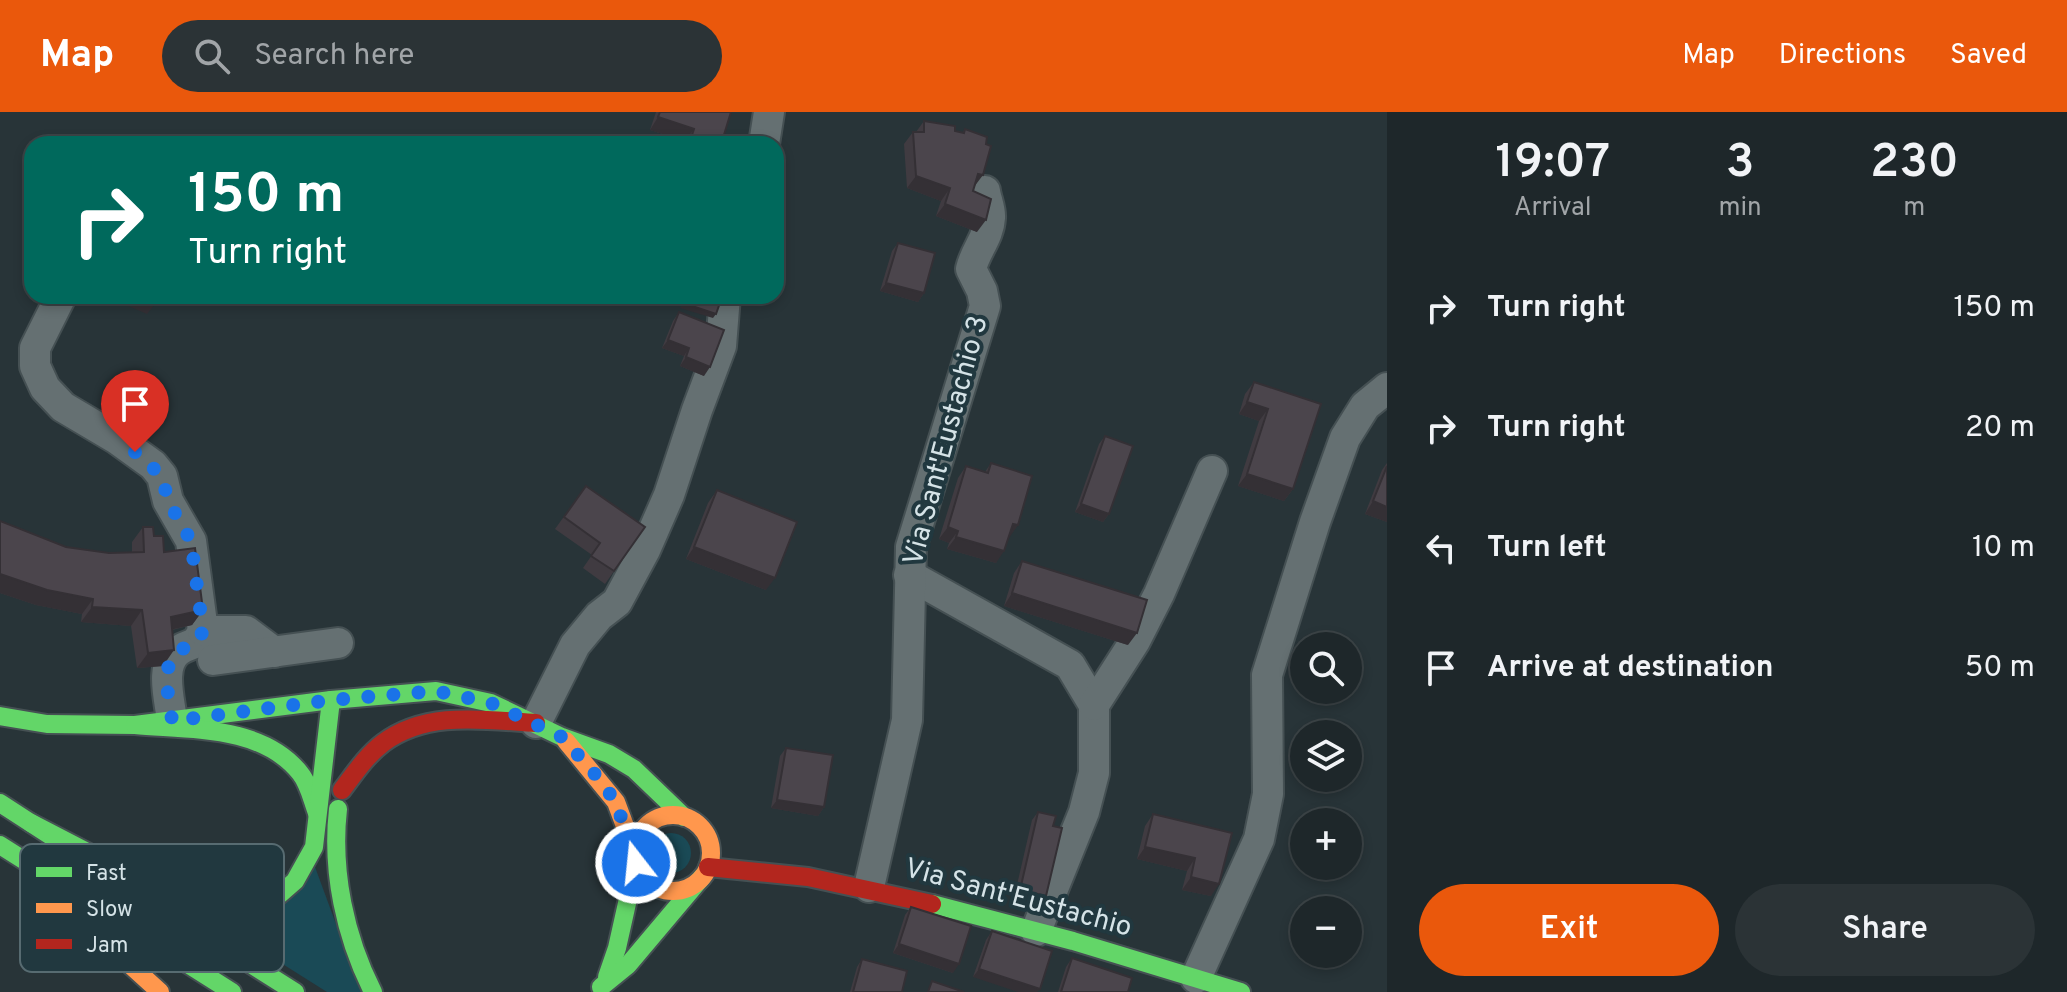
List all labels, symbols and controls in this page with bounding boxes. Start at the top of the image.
search box [162,20,722,92]
text: Map [40,32,114,81]
icon: search [190,34,234,78]
text: Search here [254,38,414,75]
text: Map [1682,38,1735,74]
text: Directions [1779,38,1906,74]
text: Saved [1950,38,2027,74]
text: 19:07 [1495,134,1610,194]
text: 3 [1726,134,1755,194]
text: 230 [1870,134,1959,194]
text: 150 m [188,162,344,232]
icon: right [56,168,160,272]
text: Arrival [1514,192,1591,225]
text: min [1718,192,1762,225]
text: m [1903,192,1925,225]
text: Turn right [188,231,347,277]
icon: right [1419,286,1463,330]
text: Turn right [1487,290,1625,327]
text: 150 m [1954,290,2035,327]
street label: Via Sant'Eustachio 3 [896,312,998,570]
pin [101,370,169,452]
icon: arrive [113,382,157,426]
icon: right [1419,406,1463,450]
text: Turn right [1487,410,1625,447]
text: 20 m [1965,410,2035,447]
icon: left [1419,526,1463,570]
text: Turn left [1487,530,1607,567]
text: 10 m [1972,530,2035,567]
map controls [1290,632,1362,968]
button: search [1290,632,1362,704]
icon: arrive [1419,646,1463,690]
text: Arrive at destination [1487,650,1773,687]
text: 50 m [1965,650,2035,687]
button: layers [1290,720,1362,792]
button: + [1290,808,1362,880]
position arrow [594,821,678,905]
legend [20,844,284,972]
street label: Via Sant'Eustachio [900,851,1136,947]
text: Fast [86,861,127,888]
button: Exit [1419,884,1719,976]
button: Share [1735,884,2035,976]
button: − [1290,896,1362,968]
text: Slow [86,897,133,924]
text: Jam [86,933,129,960]

